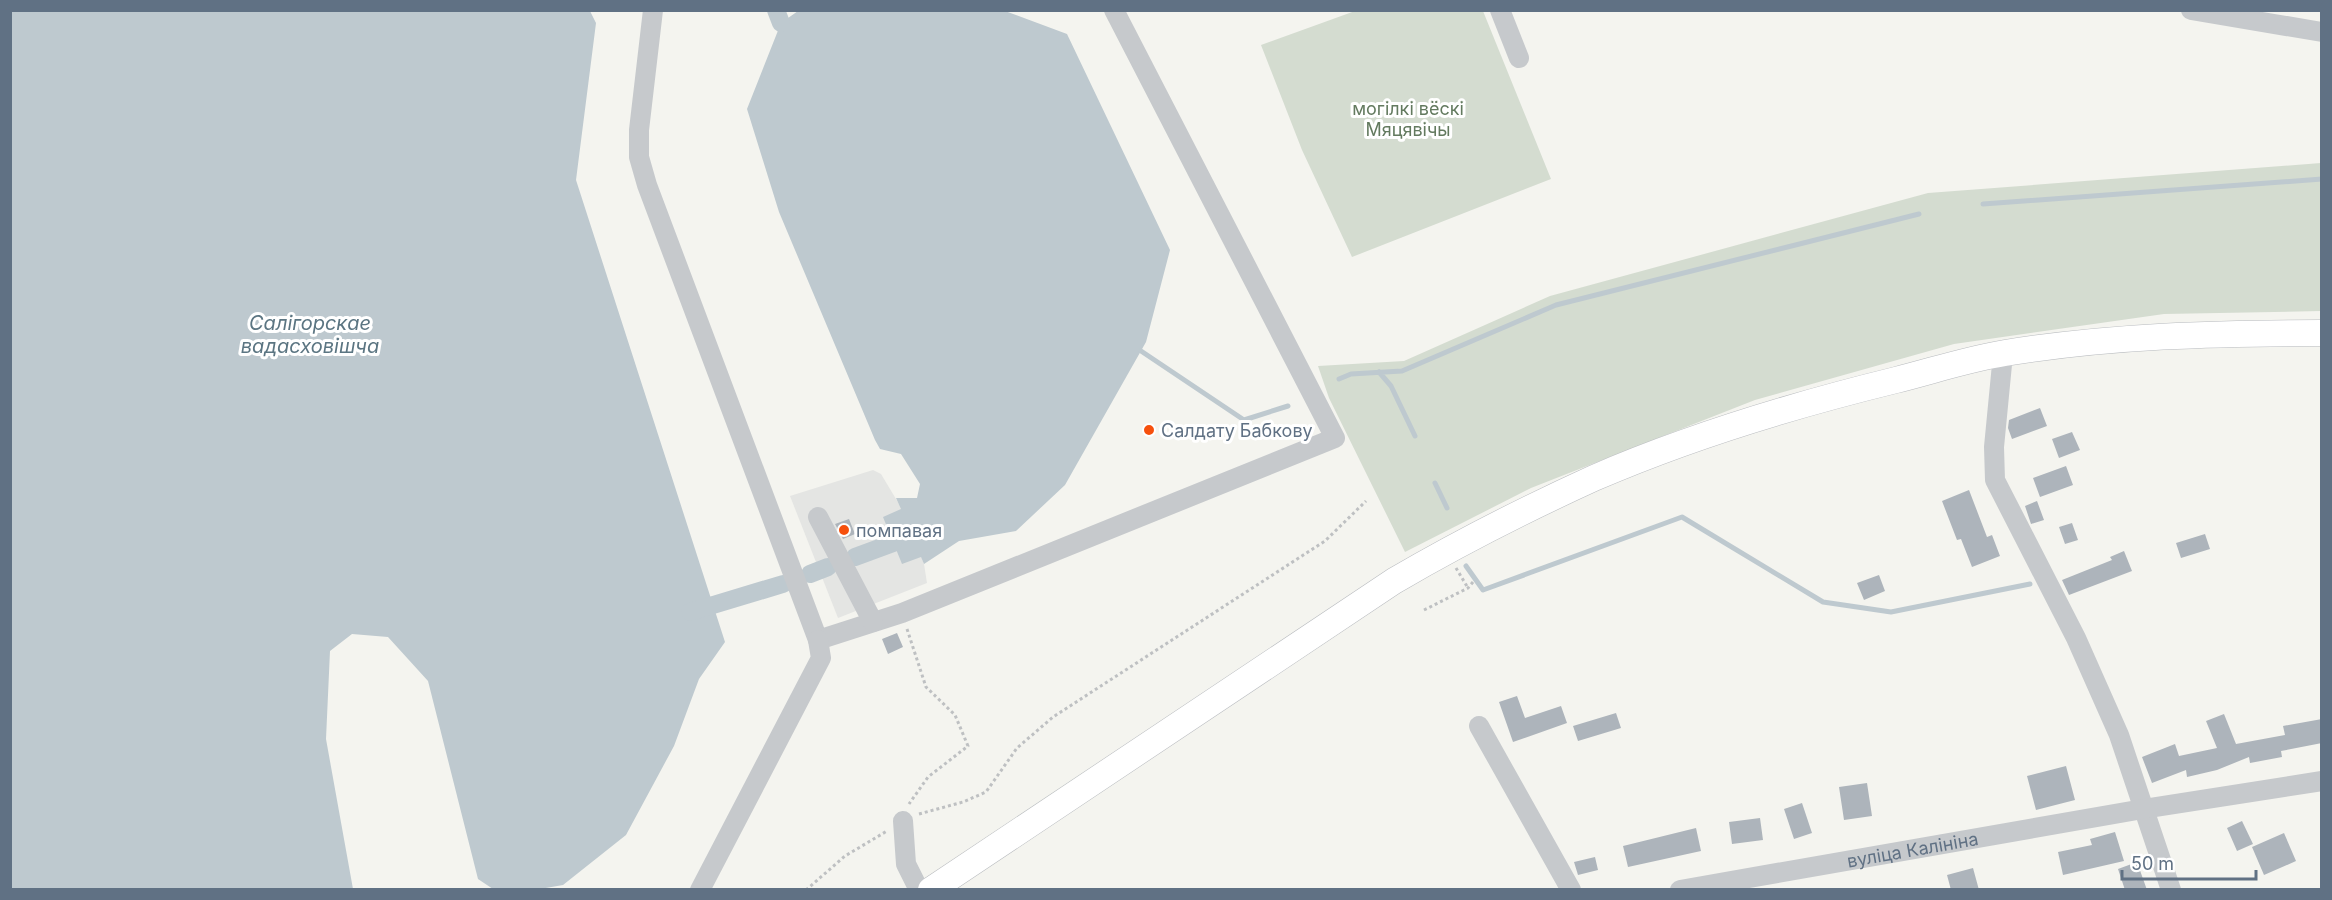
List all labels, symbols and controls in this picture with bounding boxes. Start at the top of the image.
park label: могілкі вёскі Мяцявічы [1352,98,1464,140]
water label: Салігорскае вадасховішча [241,311,379,358]
place label: Салдату Бабкову [1161,420,1313,441]
marker: Салдату Бабкову [1142,423,1156,437]
place label: помпавая [856,520,942,541]
marker: помпавая [837,523,851,537]
street label: вуліца Калініна [1845,828,1980,871]
scale bar [2122,843,2256,881]
text: 50 m [2131,853,2174,874]

